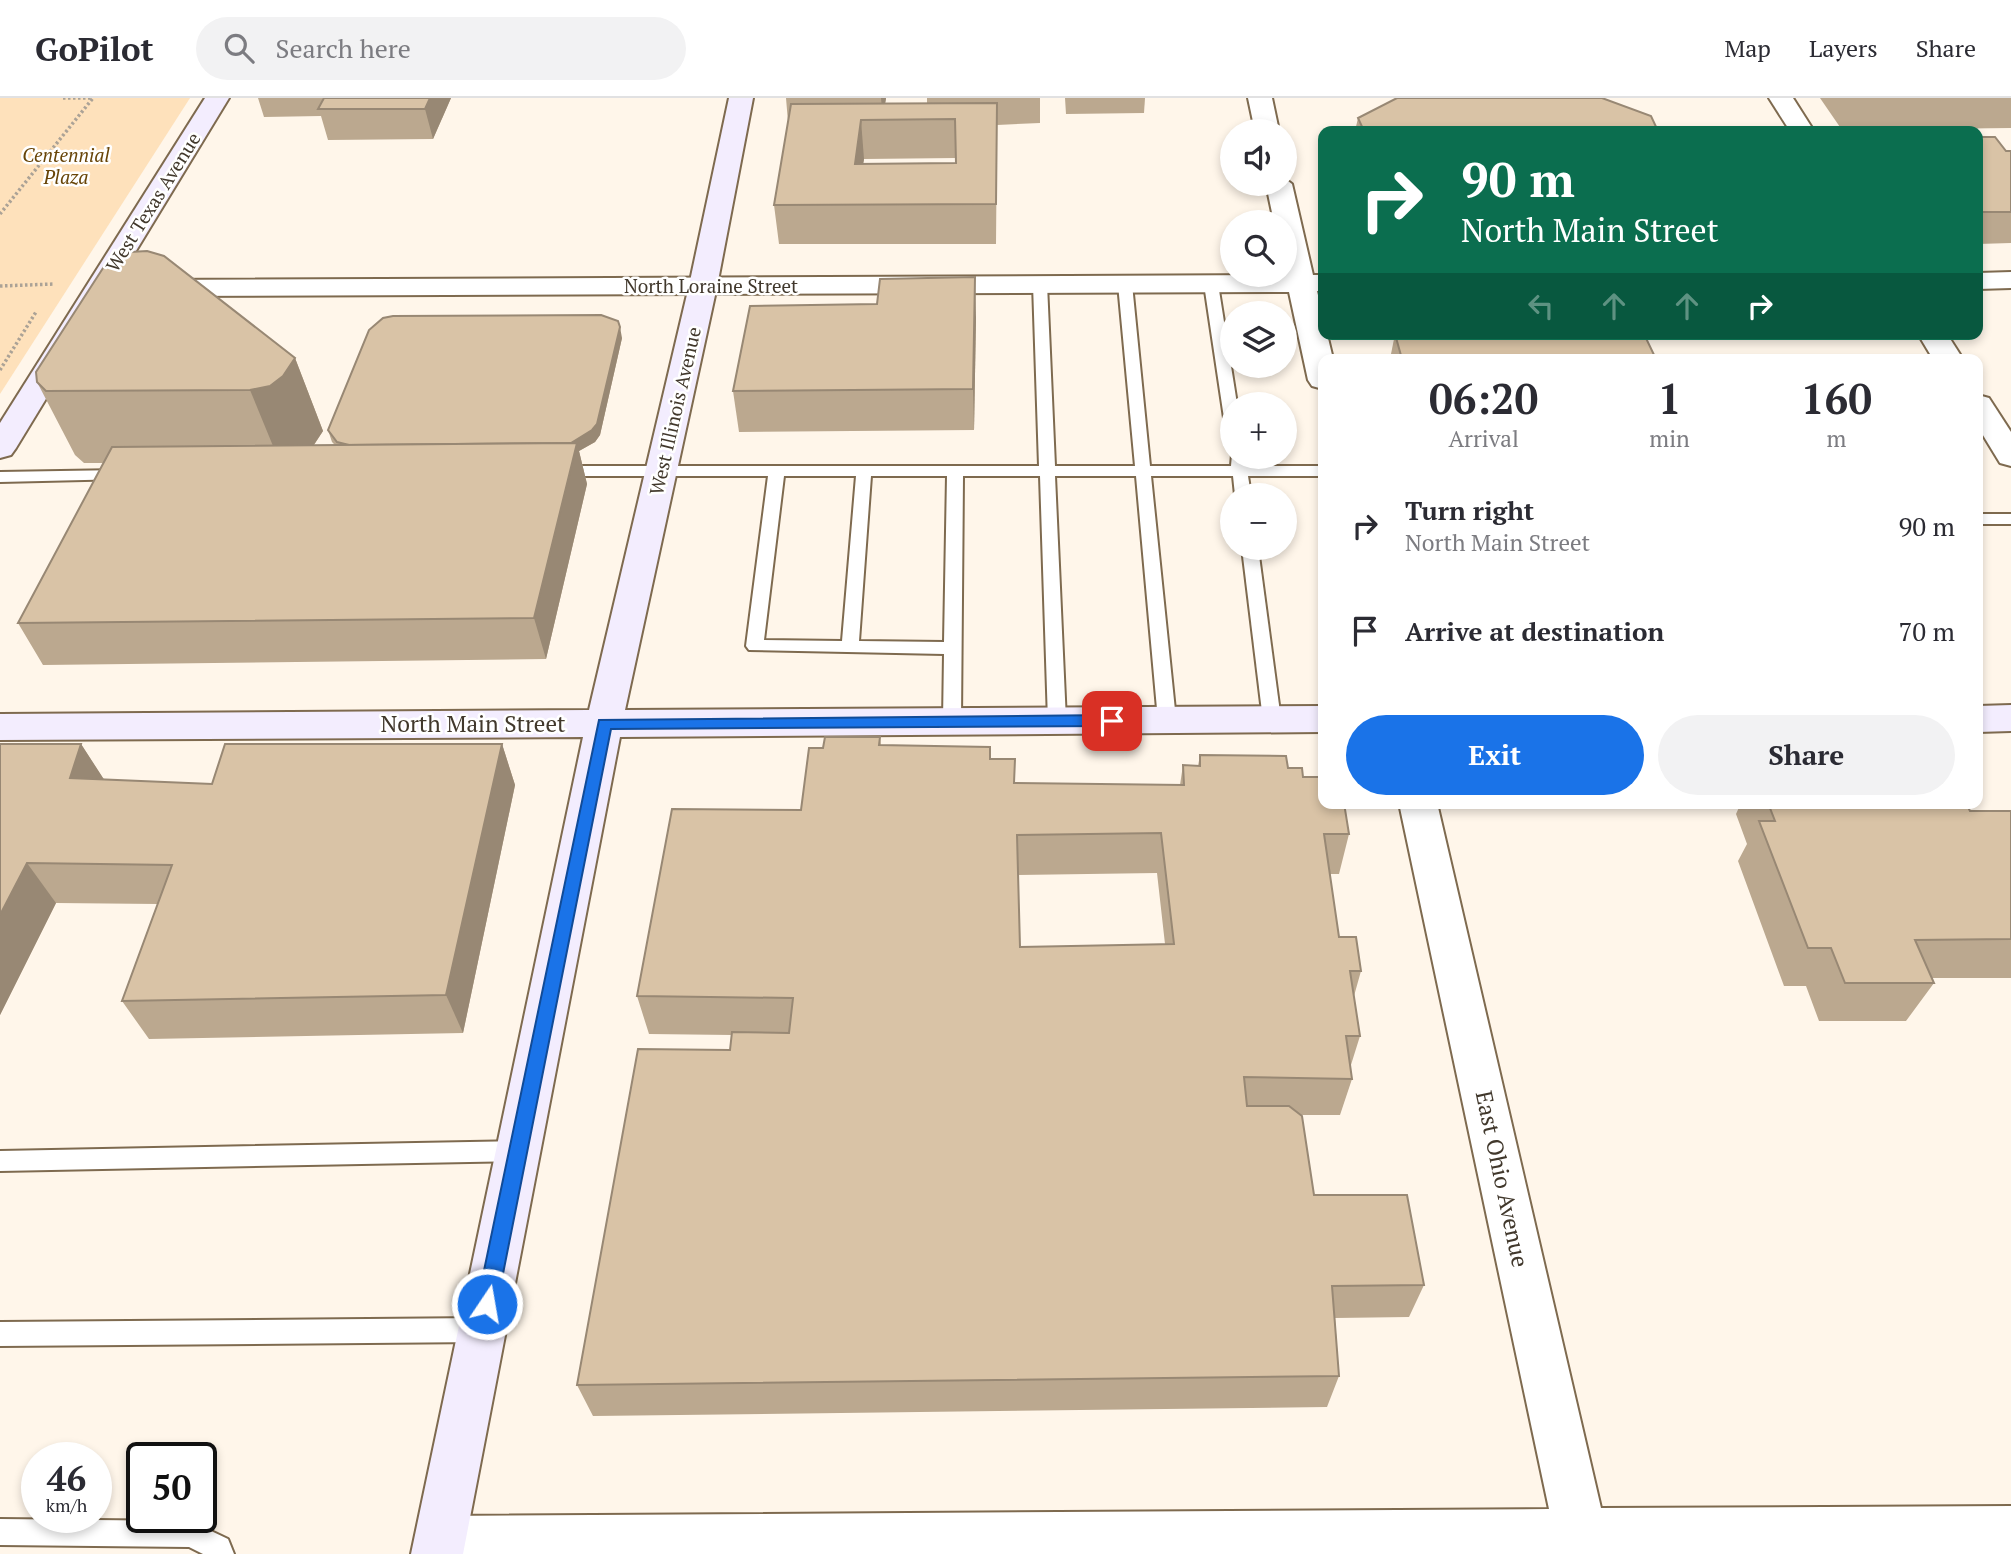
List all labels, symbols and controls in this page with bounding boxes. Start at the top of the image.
search box [196,17,686,80]
text: GoPilot [35,27,154,70]
icon: search [220,29,258,67]
text: Search here [276,31,411,65]
text: Map [1724,32,1771,64]
text: Layers [1809,32,1878,64]
text: Share [1916,32,1976,64]
map controls [1220,119,1297,560]
button: sound [1220,119,1297,196]
street label: West Texas Avenue [100,127,206,276]
park label: Centennial Plaza [22,142,111,189]
text: 90 m [1461,146,1575,211]
icon: right [1346,154,1437,245]
text: North Main Street [1461,209,1719,251]
button: search [1220,210,1297,287]
street label: North Loraine Street [624,273,798,298]
icon: left [1522,287,1560,325]
icon: ahead [1595,287,1633,325]
icon: ahead [1668,287,1706,325]
icon: right [1741,287,1779,325]
button: layers [1220,301,1297,378]
street label: West Illinois Avenue [643,324,706,498]
text: 06:20 [1429,370,1538,426]
text: 1 [1658,370,1681,426]
text: 160 [1801,370,1872,426]
button: + [1220,392,1297,469]
text: Arrival [1448,423,1519,454]
text: min [1649,423,1690,454]
text: m [1826,423,1846,454]
button: − [1220,483,1297,560]
text: Turn right [1405,493,1534,527]
icon: right [1346,507,1384,545]
text: 90 m [1899,509,1955,543]
text: North Main Street [1405,527,1590,558]
icon: arrive [1346,612,1384,650]
text: Arrive at destination [1405,614,1664,648]
text: 70 m [1899,614,1955,648]
pin [1082,691,1142,751]
icon: arrive [1093,702,1131,740]
street label: North Main Street [380,708,566,739]
button: Exit [1346,715,1644,795]
button: Share [1658,715,1955,795]
street label: East Ohio Avenue [1469,1088,1536,1270]
position arrow [450,1267,524,1341]
speed limit sign: 50 [126,1442,217,1533]
text: 46 [47,1455,86,1501]
text: km/h [46,1493,87,1517]

